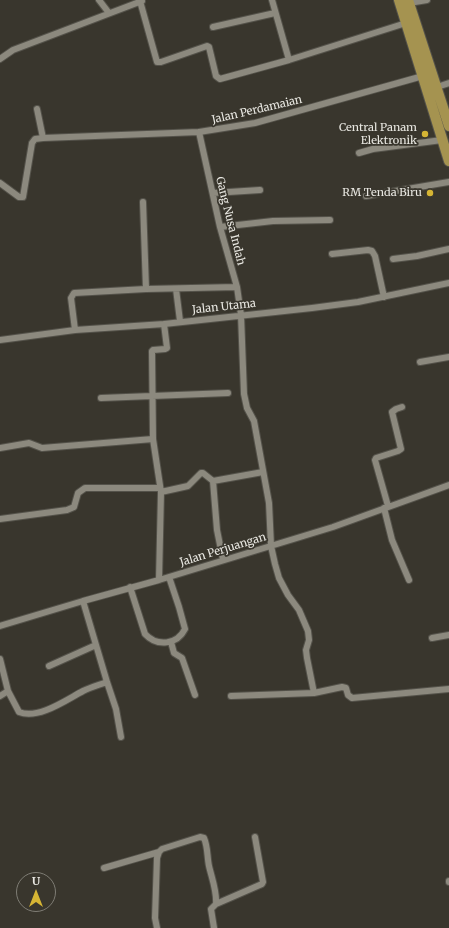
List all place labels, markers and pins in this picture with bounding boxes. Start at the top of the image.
place label: Central Panam Elektronik [339,121,417,147]
marker: Central Panam Elektronik [420,129,430,139]
place label: RM Tenda Biru [342,186,422,200]
marker: RM Tenda Biru [425,188,435,198]

